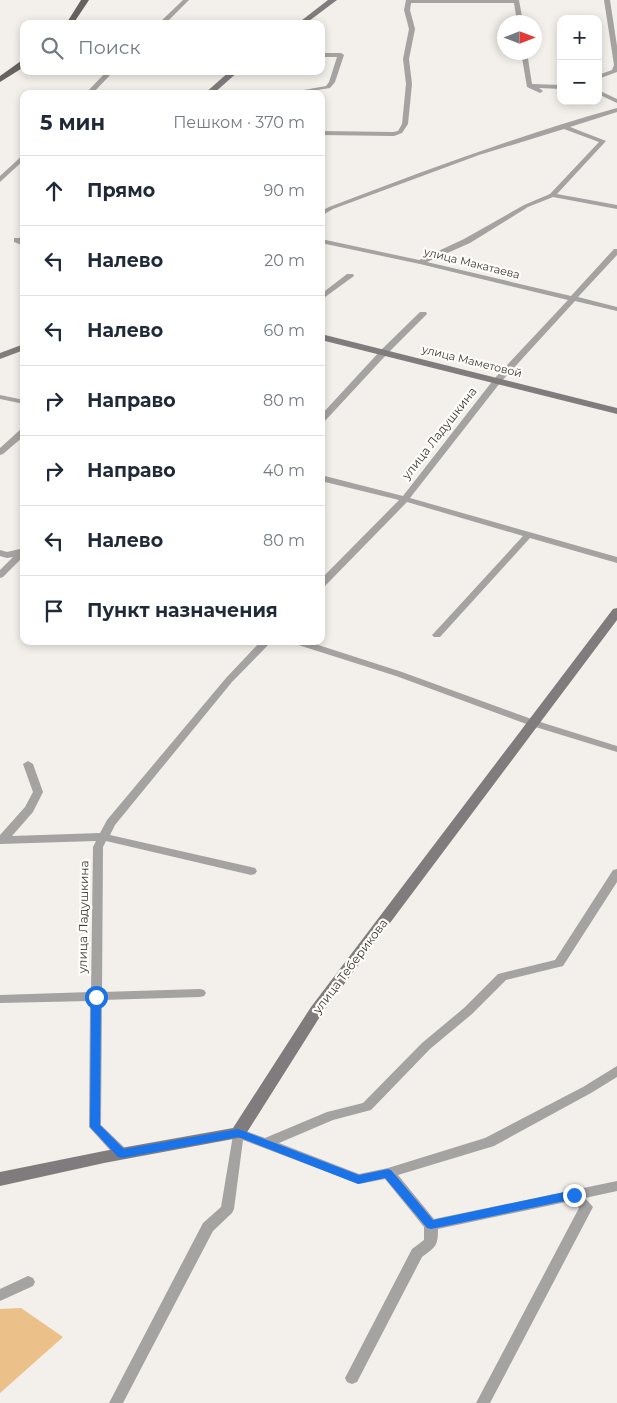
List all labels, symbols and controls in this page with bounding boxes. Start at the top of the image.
north arrow [497,15,542,60]
map controls [557,15,602,105]
button: + [557,15,602,60]
search box [20,20,325,75]
icon: search [38,34,66,62]
text: Поиск [78,36,141,59]
button: − [557,60,602,105]
text: 5 мин [40,110,105,135]
text: Пешком · 370 m [173,113,305,132]
icon: ahead [40,177,68,205]
text: Прямо [87,179,155,202]
text: 90 m [263,181,305,200]
street label: улица Макатаева [422,244,521,282]
icon: left [40,247,68,275]
text: Налево [87,249,163,272]
text: 20 m [264,251,305,270]
icon: left [40,317,68,345]
text: Налево [87,319,163,342]
text: 60 m [263,321,305,340]
street label: улица Маметовой [420,342,523,380]
street label: улица Ладушкина [398,384,480,483]
icon: right [40,387,68,415]
text: Направо [87,389,176,412]
text: 80 m [263,391,305,410]
icon: right [40,457,68,485]
text: Направо [87,459,176,482]
text: 40 m [263,461,305,480]
icon: left [40,527,68,555]
text: Налево [87,529,163,552]
text: 80 m [263,531,305,550]
icon: arrive [40,597,68,625]
text: Пункт назначения [87,599,278,622]
street label: улица Ладушкина [74,860,91,975]
street label: улица Теберикова [309,916,391,1017]
route start [85,986,108,1009]
route end [563,1184,586,1207]

